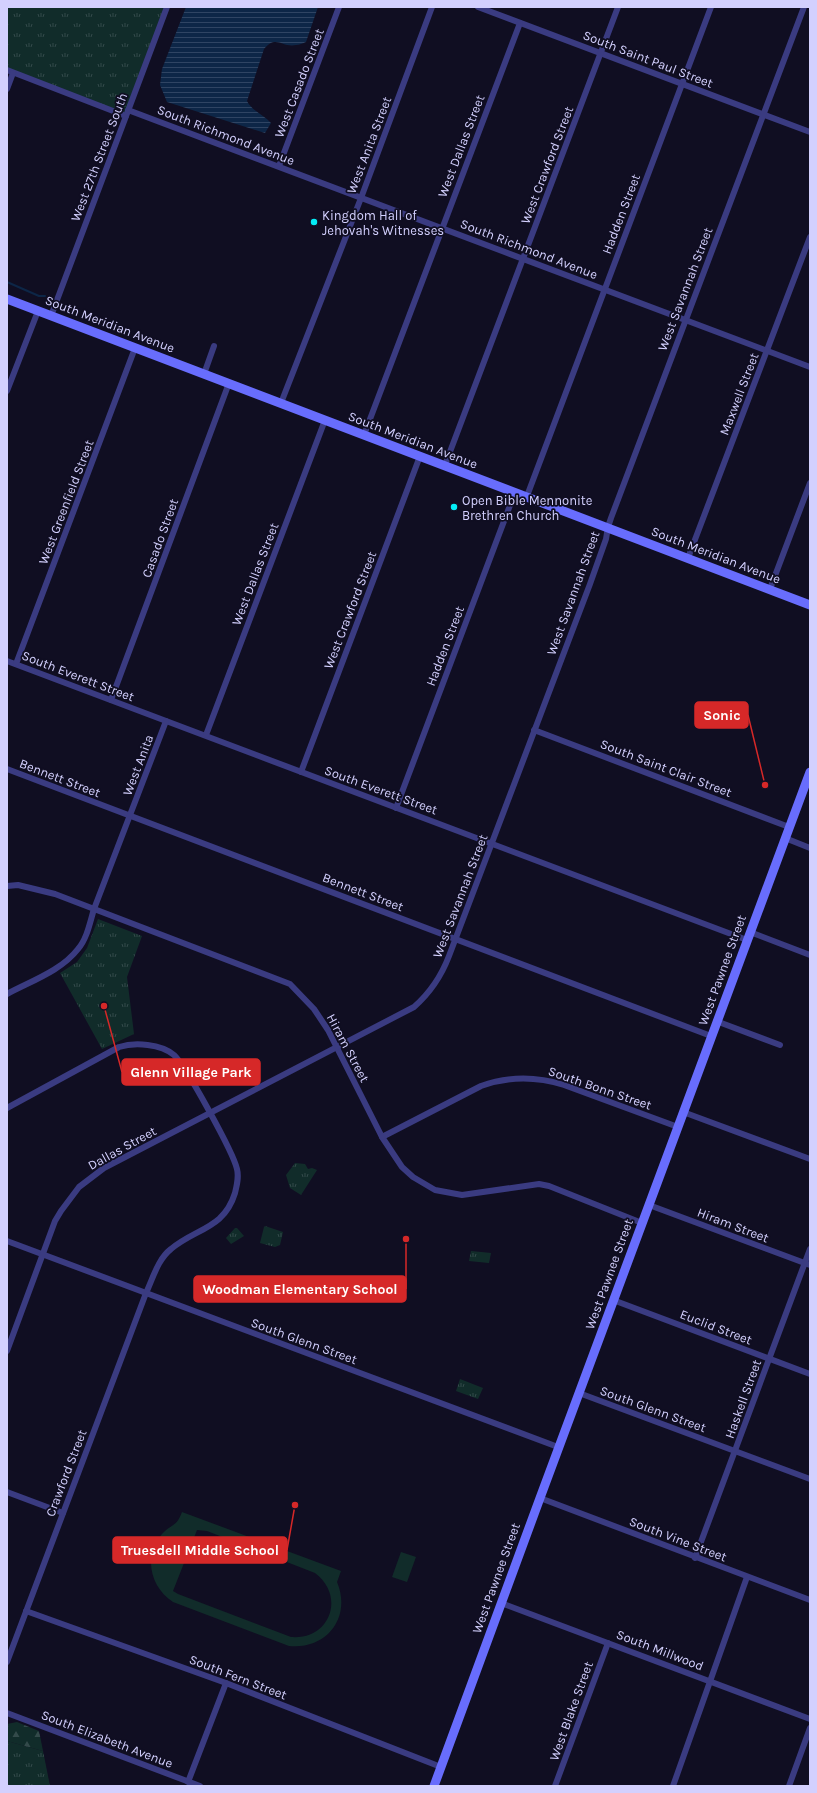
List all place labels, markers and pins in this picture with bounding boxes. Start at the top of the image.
place label: Kingdom Hall of Jehovah's Witnesses [322,208,444,238]
marker: Kingdom Hall of Jehovah's Witnesses [309,217,319,227]
place label: Open Bible Mennonite Brethren Church [462,493,593,523]
marker: Open Bible Mennonite Brethren Church [449,502,459,512]
callout: Sonic [695,702,748,728]
callout: Glenn Village Park [122,1059,260,1085]
callout: Woodman Elementary School [194,1276,406,1302]
callout: Truesdell Middle School [113,1537,287,1563]

